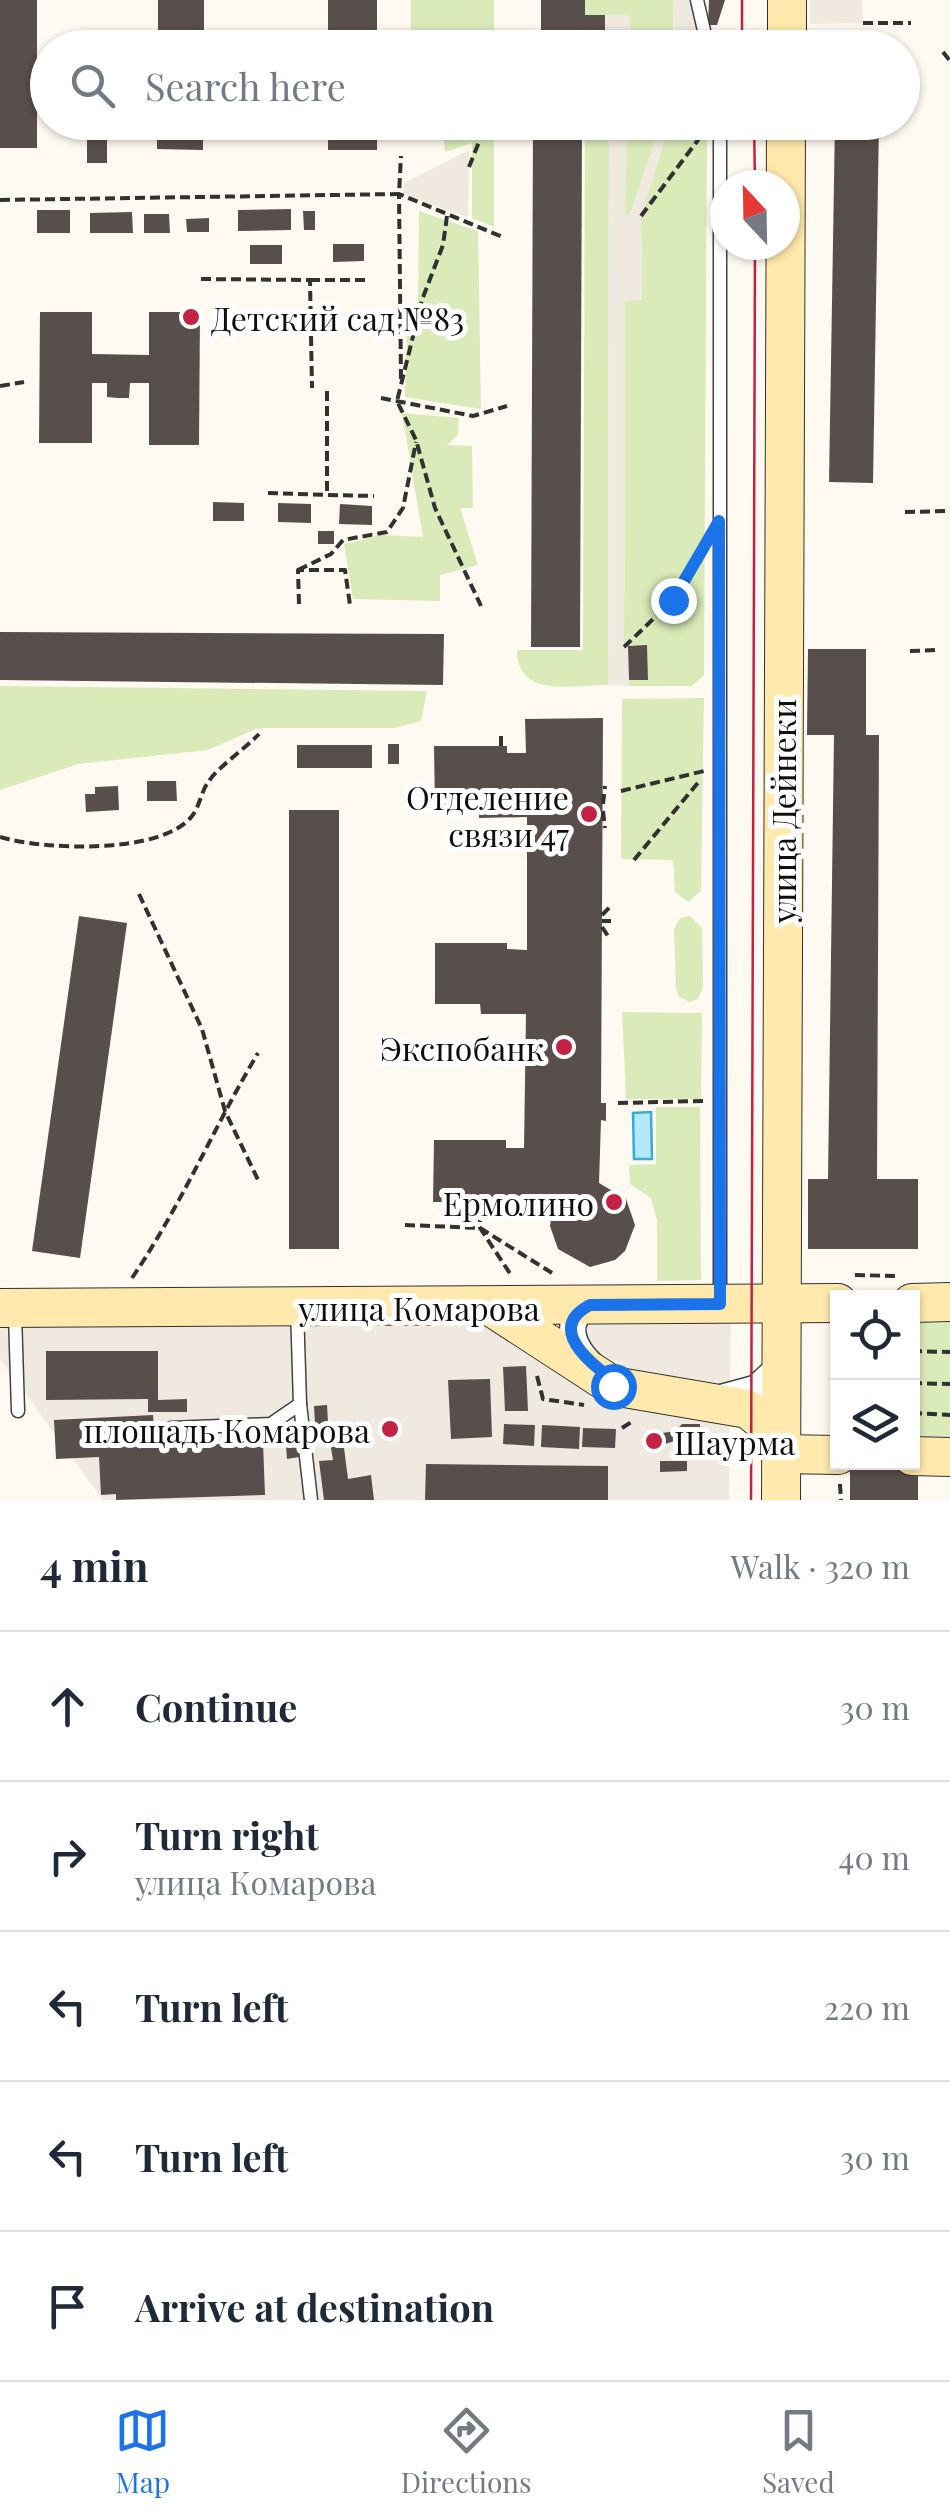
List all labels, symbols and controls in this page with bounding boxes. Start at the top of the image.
search box [30,30,920,140]
icon: search [65,58,120,113]
text: Search here [145,60,346,111]
north arrow [710,170,800,260]
place label: Детский сад №83 [211,296,464,339]
marker: Детский сад №83 [180,306,202,328]
route end [651,578,697,624]
street label: улица Дейнеки [761,699,804,924]
place label: Отделение связи 47 [406,775,569,855]
marker: Отделение связи 47 [578,803,600,825]
place label: Экспобанк [380,1026,544,1069]
marker: Экспобанк [553,1036,575,1058]
place label: Ермолино [443,1181,594,1224]
marker: Ермолино [603,1191,625,1213]
street label: улица Комарова [297,1286,540,1329]
map controls [830,1290,920,1470]
button: locate [830,1290,920,1380]
route start [591,1364,637,1410]
button: layers [830,1380,920,1470]
place label: площадь Комарова [84,1408,370,1451]
marker: площадь Комарова [379,1418,401,1440]
place label: Шаурма [674,1420,795,1463]
marker: Шаурма [643,1430,665,1452]
text: 4 min [40,1537,149,1593]
text: Walk · 320 m [731,1544,910,1587]
icon: ahead [40,1679,95,1734]
text: Continue [135,1681,297,1732]
text: 30 m [840,1685,910,1728]
text: Turn right [135,1809,319,1860]
icon: right [40,1829,95,1884]
text: 40 m [839,1835,910,1878]
text: улица Комарова [135,1860,376,1903]
icon: left [40,1979,95,2034]
text: Turn left [135,1981,288,2032]
text: 220 m [824,1985,910,2028]
icon: left [40,2129,95,2184]
text: Turn left [135,2131,288,2182]
text: 30 m [840,2135,910,2178]
icon: arrive [40,2279,95,2334]
text: Arrive at destination [135,2281,494,2332]
tab: Map [115,2403,170,2500]
tab: Directions [401,2403,532,2500]
tab: Saved [762,2403,835,2500]

